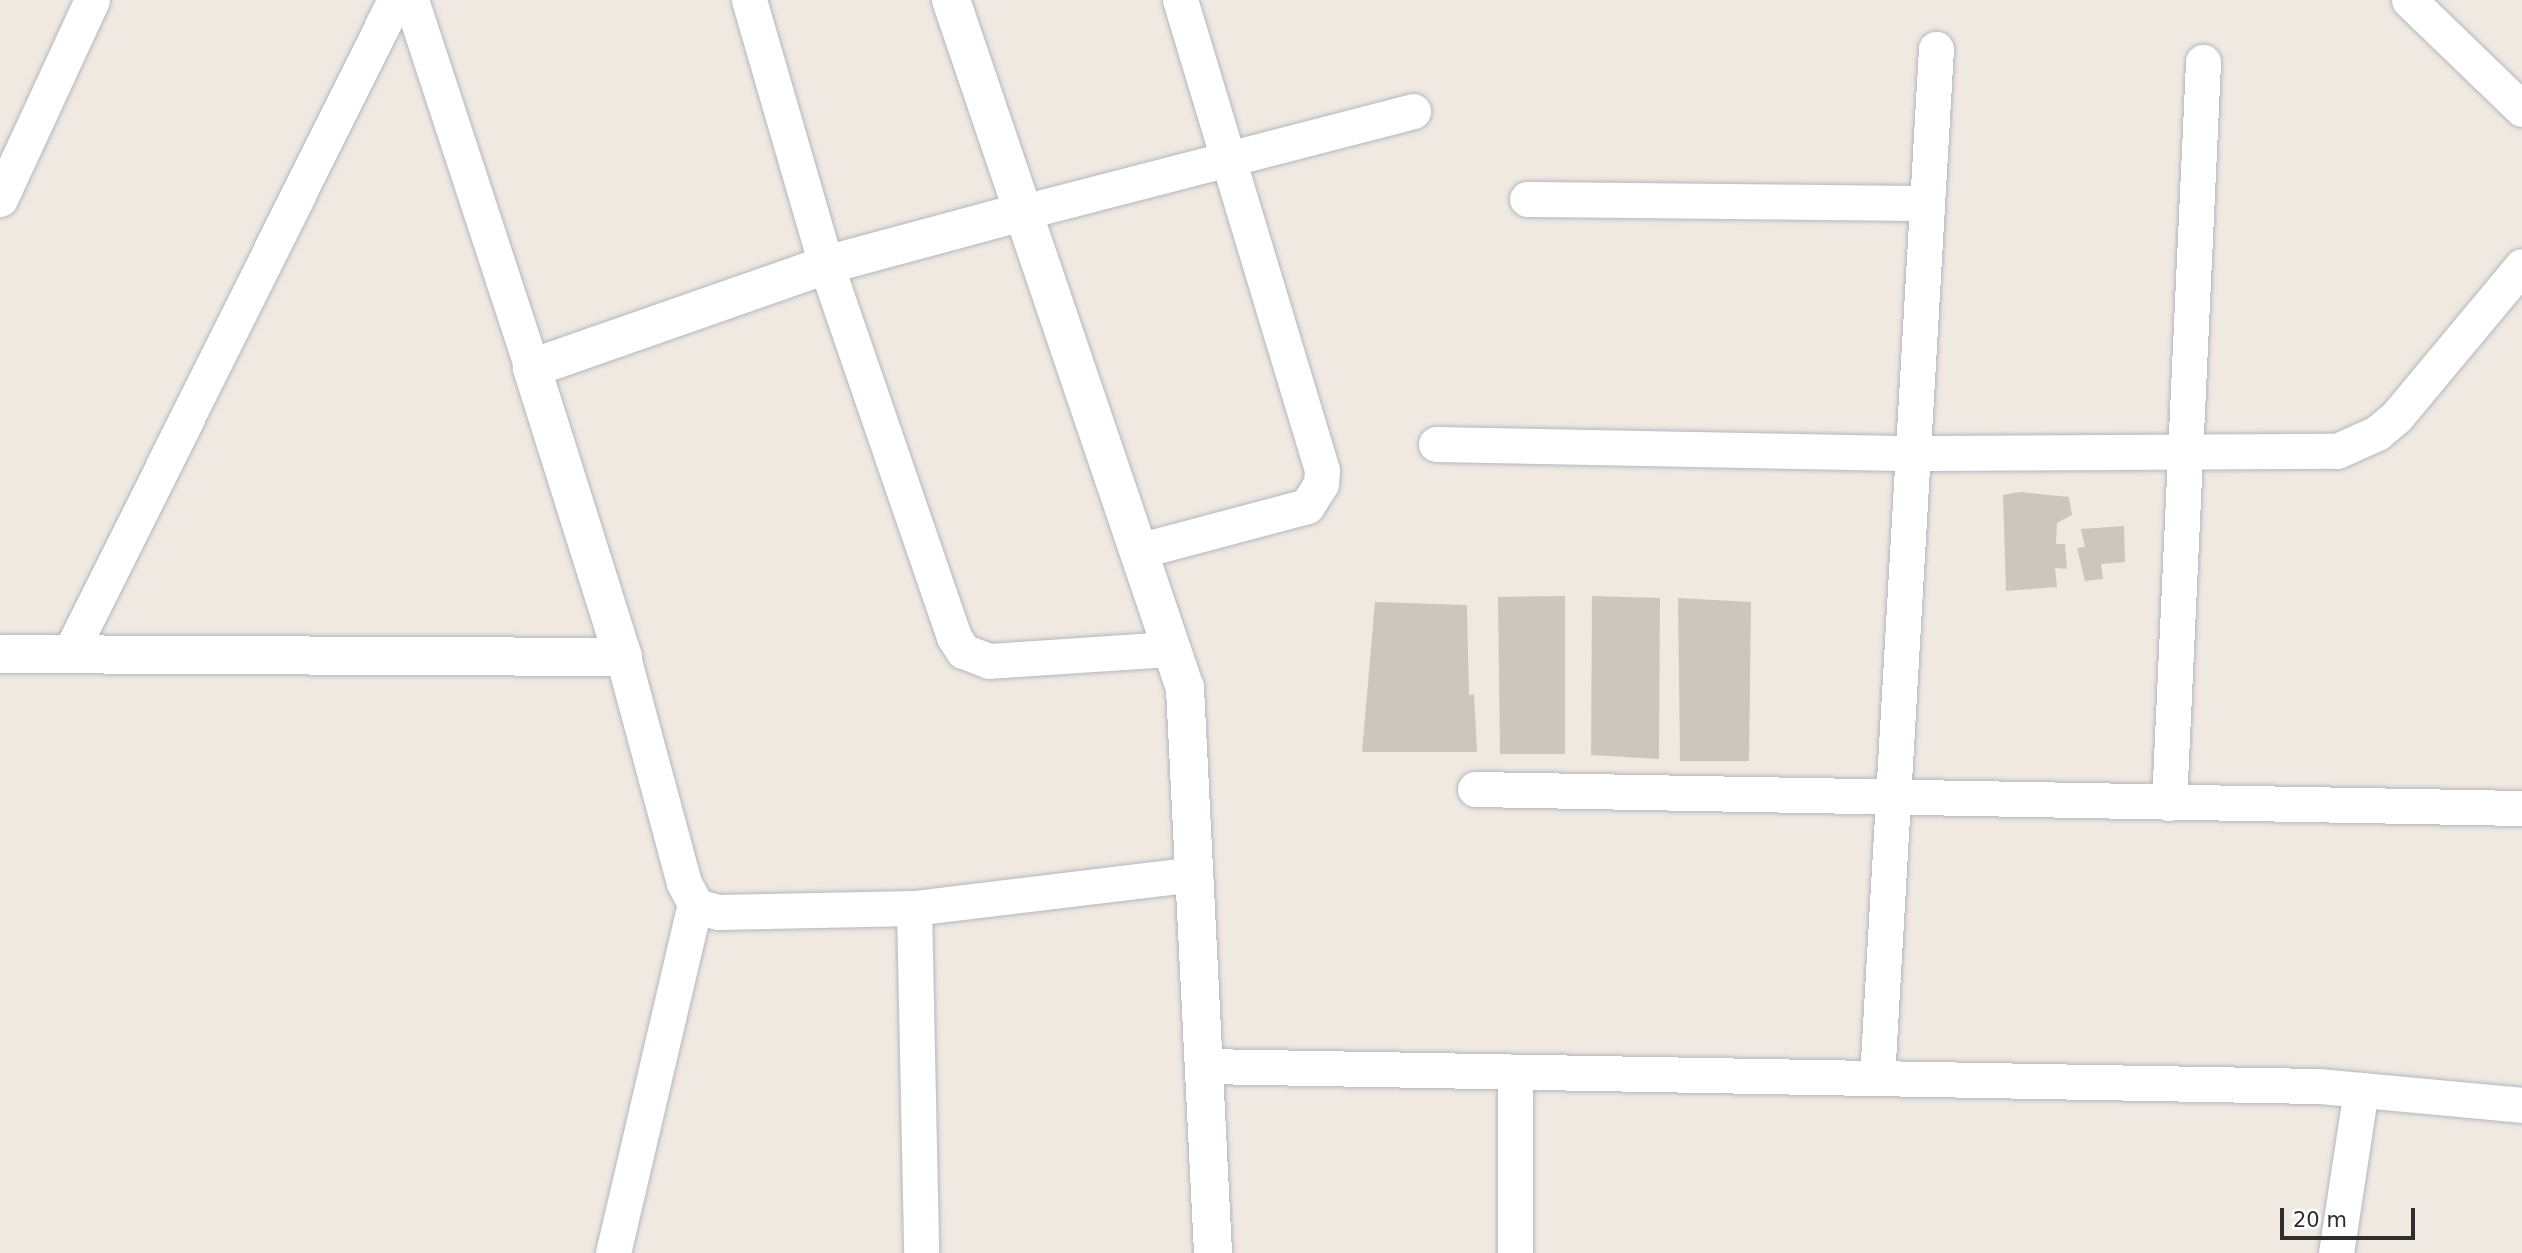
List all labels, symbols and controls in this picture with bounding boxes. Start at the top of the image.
scale bar [2284,1194,2419,1238]
text: 20 m [2293,1208,2347,1232]

